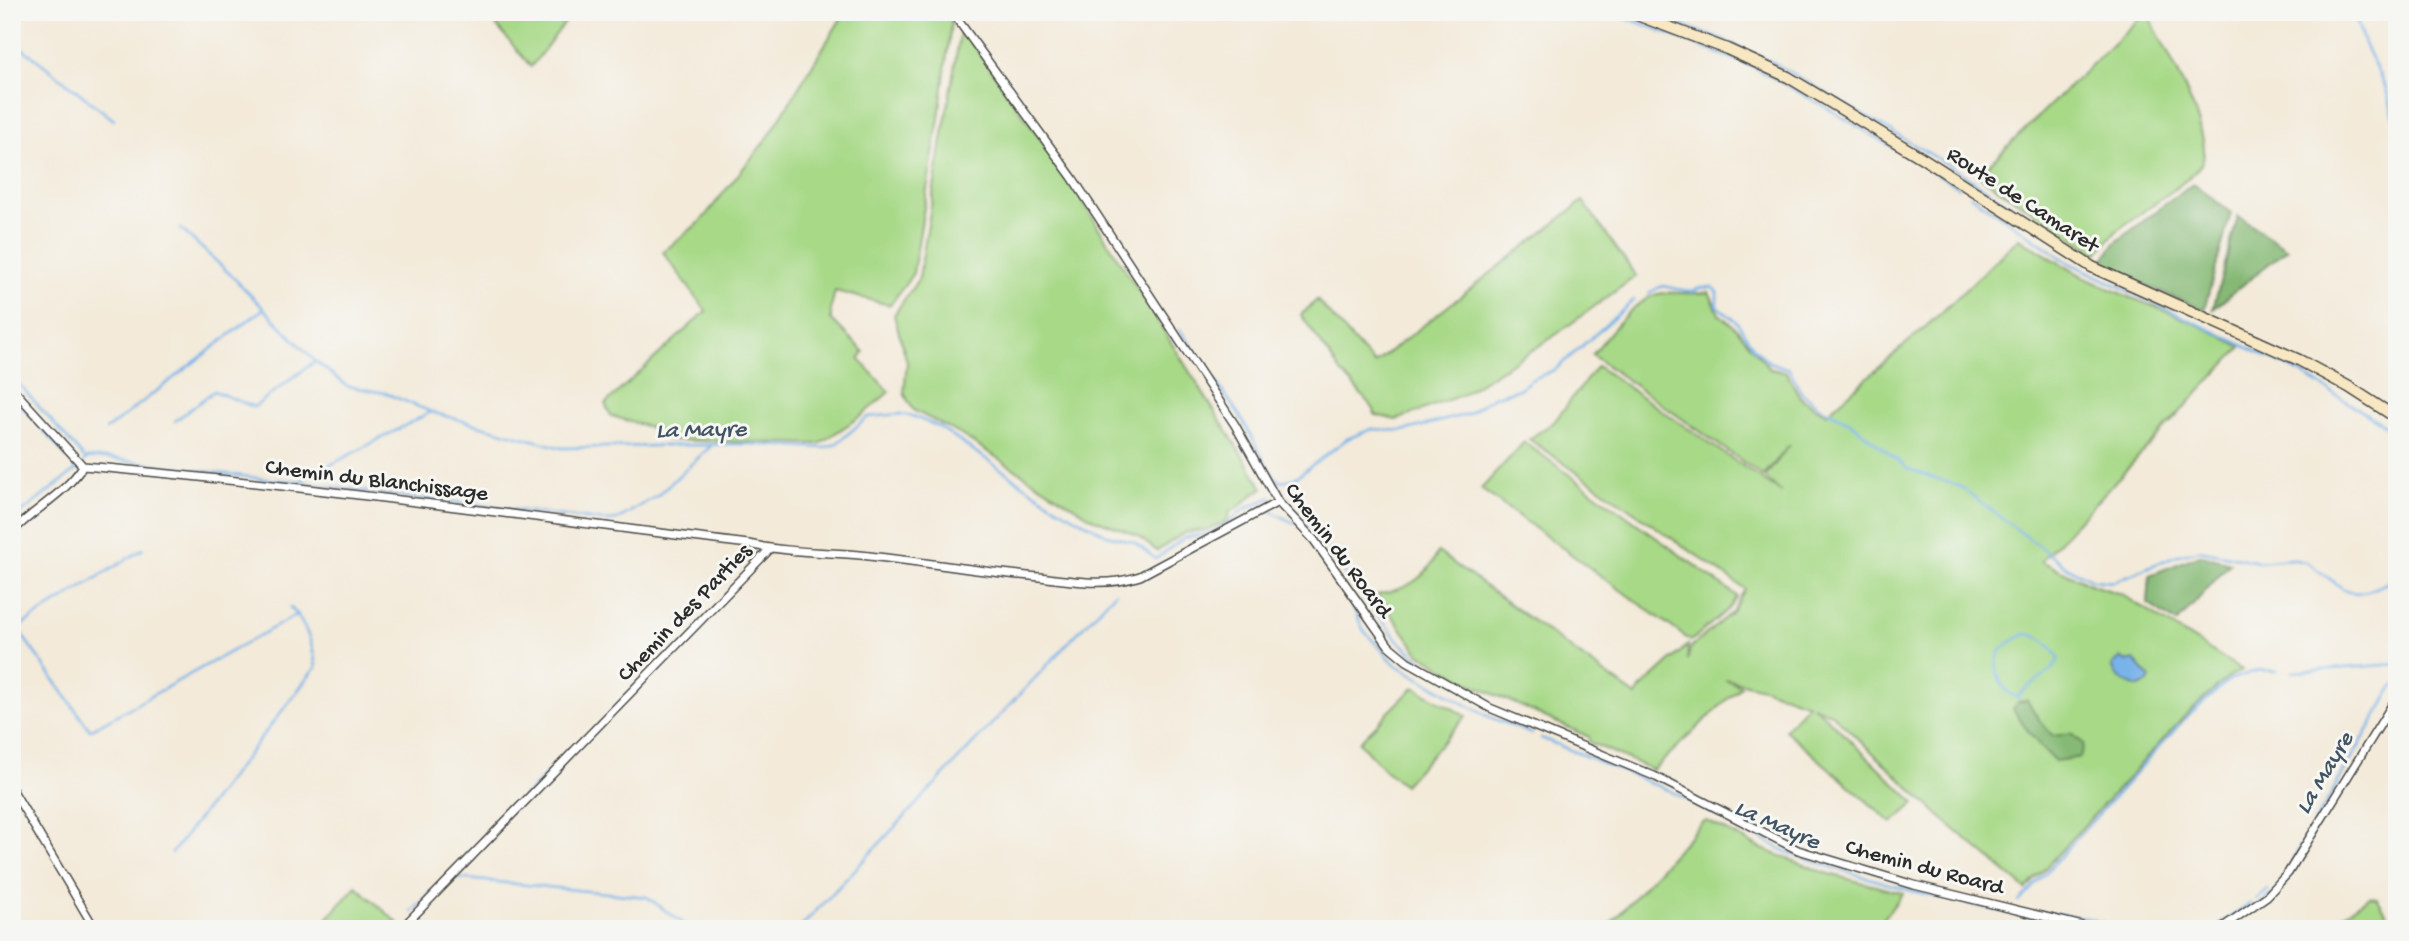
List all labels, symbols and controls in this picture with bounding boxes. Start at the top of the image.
street label: Route de Camaret [1941,142,2105,261]
water label: La Mayre [656,416,748,447]
street label: Chemin du Blanchissage [264,454,491,509]
street label: Chemin du Roard [1278,478,1398,625]
street label: Chemin des Parties [613,538,759,688]
water label: La Mayre [2290,726,2363,820]
water label: La Mayre [1729,795,1825,858]
street label: Chemin du Roard [1842,834,2008,903]

